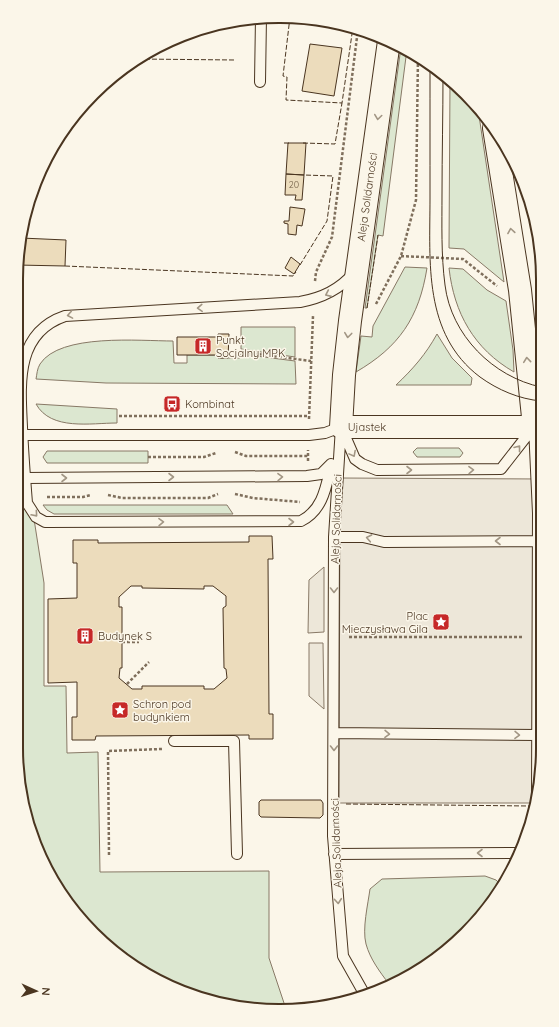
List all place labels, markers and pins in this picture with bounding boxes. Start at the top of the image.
place label: Punkt Socjalny MPK [216,333,285,360]
building icon: Punkt Socjalny MPK [193,336,213,356]
bus stop icon: Kombinat [162,394,182,414]
place label: Kombinat [185,397,235,411]
place label: Plac Mieczysława Gila [342,609,428,636]
place icon: Plac Mieczysława Gila [431,612,451,632]
building icon: Budynek S [75,626,95,646]
place label: Budynek S [98,629,152,643]
place label: Schron pod budynkiem [133,697,191,724]
place icon: Schron pod budynkiem [110,700,130,720]

